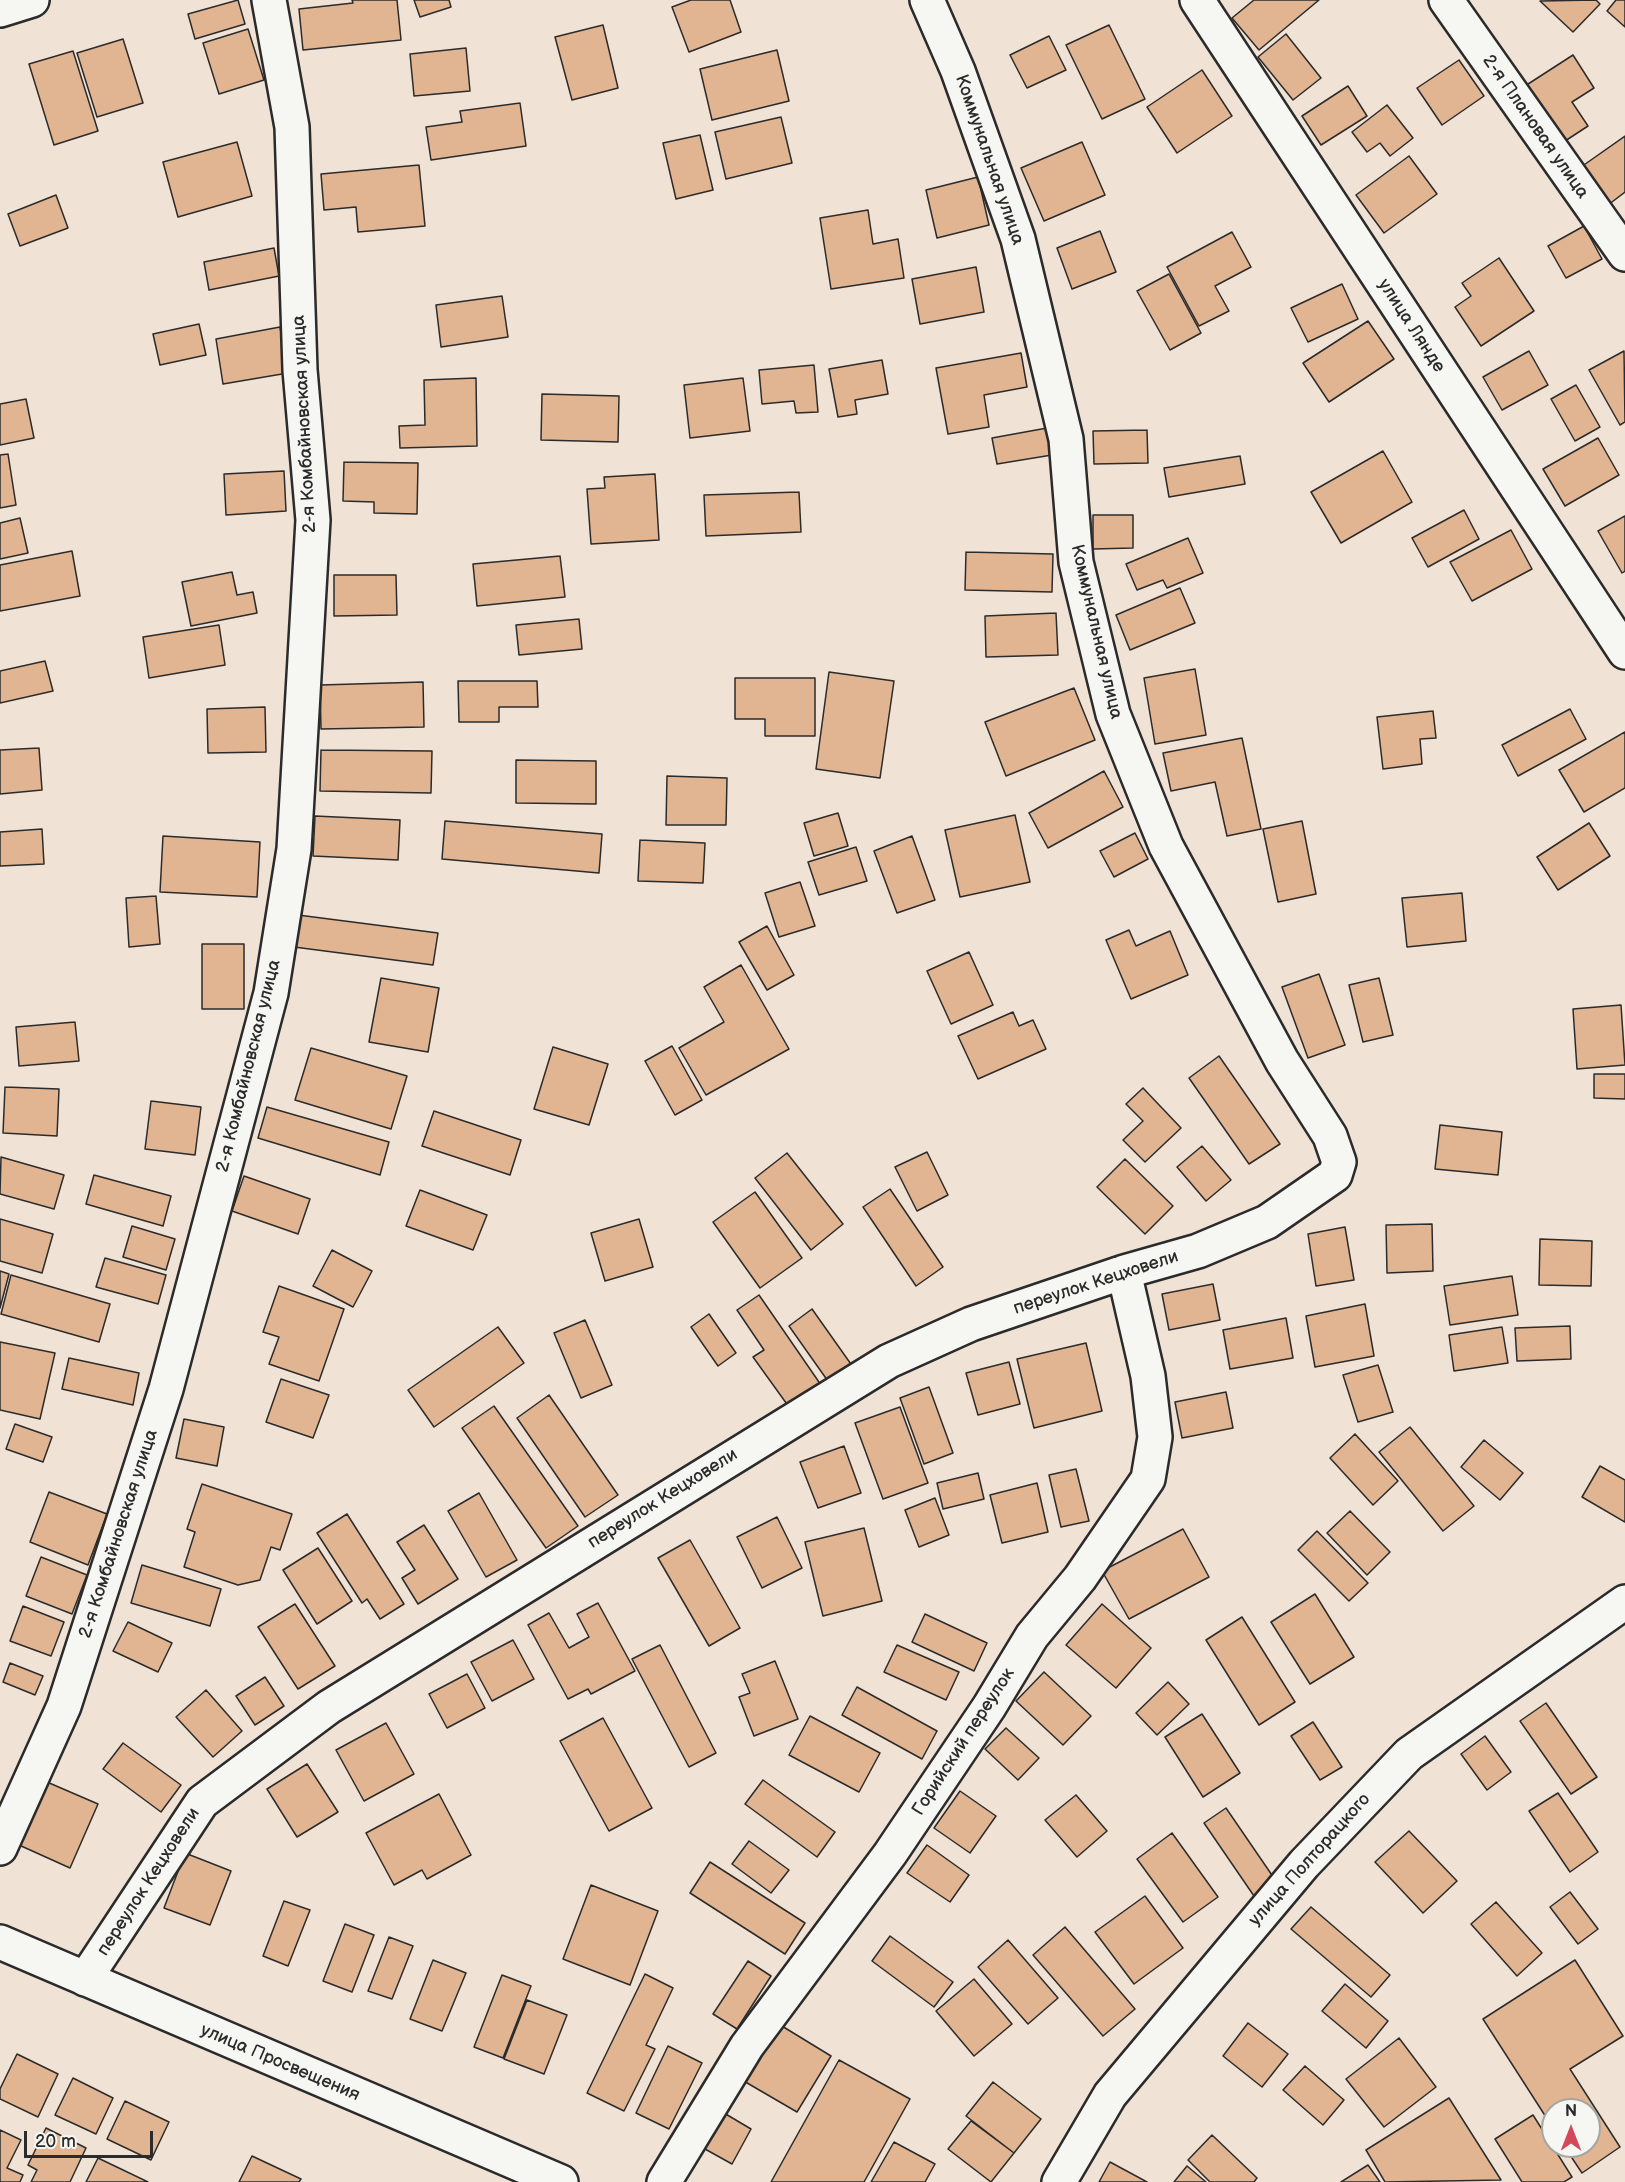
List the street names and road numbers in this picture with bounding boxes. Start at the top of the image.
street label: 2-я Плановая улица [1477,51,1593,203]
street label: Коммунальная улица [950,72,1028,248]
street label: улица Лянде [1373,275,1449,377]
street label: 2-я Комбайновская улица [289,315,321,533]
street label: Коммунальная улица [1065,543,1127,721]
street label: 2-я Комбайновская улица [212,958,286,1174]
street label: переулок Кецховели [1011,1246,1181,1320]
street label: 2-я Комбайновская улица [75,1427,163,1641]
street label: переулок Кецховели [584,1444,742,1554]
street label: Горийский переулок [908,1664,1020,1820]
street label: улица Полторацкого [1245,1789,1375,1931]
street label: переулок Кецховели [93,1804,205,1960]
street label: улица Просвещения [197,2020,363,2106]

